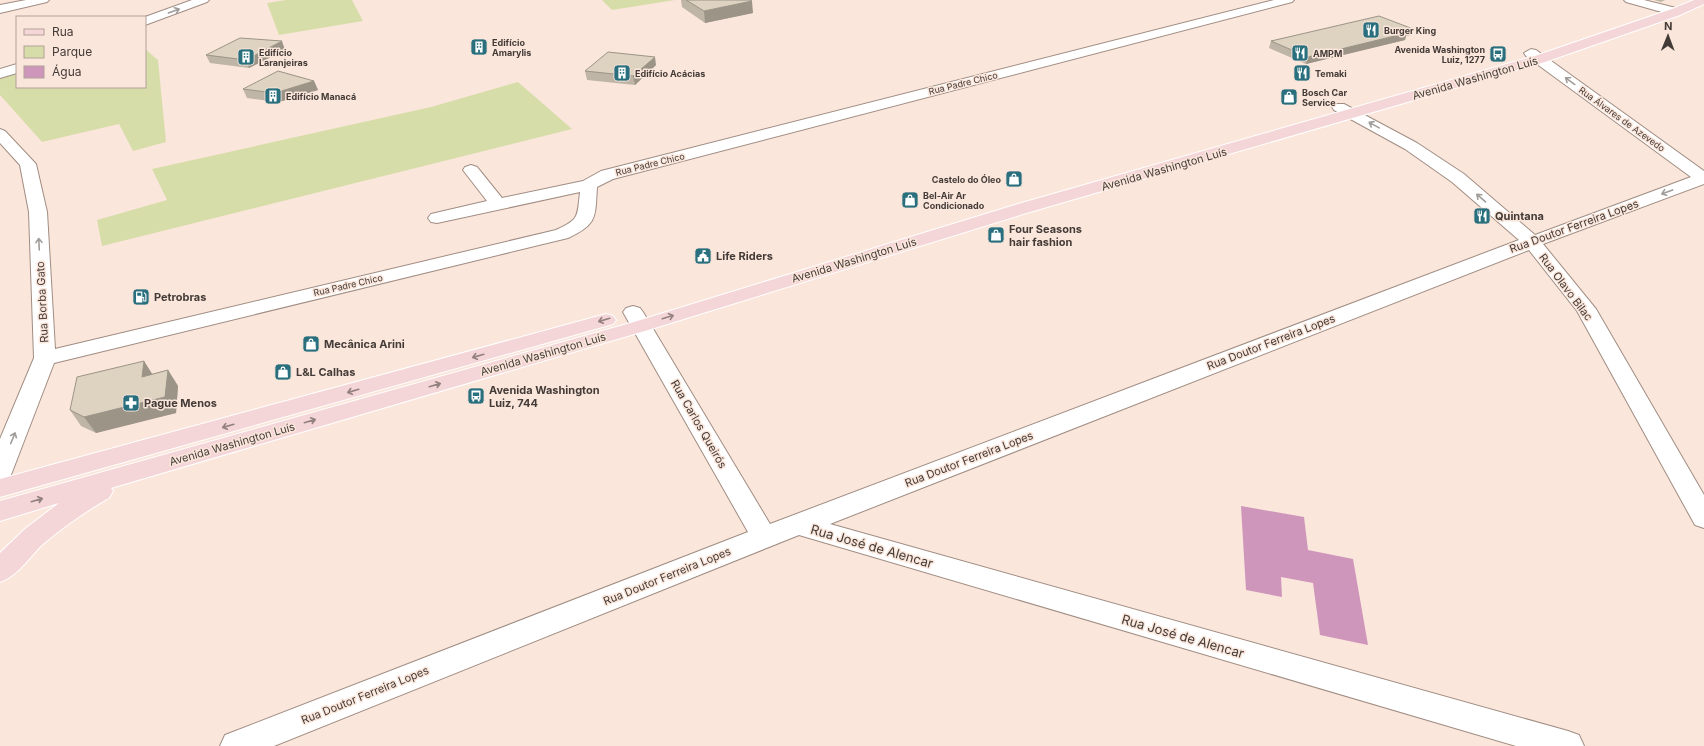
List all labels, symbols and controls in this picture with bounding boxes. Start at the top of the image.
one-way arrow [168,6,180,14]
legend [16,16,146,88]
north arrow [1648,16,1688,56]
text: N [1664,19,1672,33]
restaurant icon: Burger King [1361,20,1381,40]
text: Rua [52,24,74,39]
place label: Burger King [1384,25,1436,36]
building icon: Edifício Amarylis [469,37,489,57]
place label: Edifício Amarylis [492,37,531,58]
restaurant icon: AMPM [1290,43,1310,63]
text: Parque [52,44,92,59]
place label: Avenida Washington Luiz, 1277 [1394,44,1485,65]
bus stop icon: Avenida Washington Luiz, 1277 [1488,44,1508,64]
building icon: Edifício Laranjeiras [236,47,256,67]
place label: Edifício Laranjeiras [259,47,308,68]
place label: AMPM [1313,48,1342,59]
street label: Avenida Washington Luís [1411,53,1540,103]
building icon: Edifício Acácias [612,63,632,83]
restaurant icon: Temaki [1292,63,1312,83]
text: Água [52,64,81,79]
place label: Edifício Acácias [635,68,705,79]
place label: Temaki [1315,68,1347,79]
street label: Rua Padre Chico [927,69,999,97]
one-way arrow [1565,77,1576,85]
street label: Rua Álvares de Azevedo [1577,84,1667,154]
building icon: Edifício Manacá [263,86,283,106]
shop icon: Bosch Car Service [1279,87,1299,107]
place label: Bosch Car Service [1302,87,1347,108]
place label: Edifício Manacá [286,91,356,102]
one-way arrow [1368,121,1380,129]
street label: Avenida Washington Luís [1100,144,1229,194]
street label: Rua Padre Chico [614,150,686,178]
shop icon: Castelo do Óleo [1004,169,1024,189]
place label: Castelo do Óleo [932,174,1001,185]
one-way arrow [1662,188,1674,196]
shop icon: Bel-Air Ar Condicionado [900,190,920,210]
place label: Bel-Air Ar Condicionado [923,190,985,211]
one-way arrow [1476,193,1486,202]
street label: Rua Doutor Ferreira Lopes [1508,196,1641,256]
restaurant icon: Quintana [1472,206,1492,226]
place label: Quintana [1495,209,1544,223]
place label: Four Seasons hair fashion [1009,222,1082,249]
shop icon: Four Seasons hair fashion [986,225,1006,245]
street label: Avenida Washington Luís [790,234,918,286]
one-way arrow [36,238,43,251]
public building icon: Life Riders [693,246,713,266]
place label: Life Riders [716,249,773,263]
street label: Rua Olavo Bilac [1536,251,1596,323]
street label: Rua Borba Gato [33,261,51,343]
street label: Rua Padre Chico [312,272,384,298]
fuel station icon: Petrobras [131,287,151,307]
place label: Petrobras [154,290,206,304]
street label: Rua Doutor Ferreira Lopes [1205,311,1337,373]
one-way arrow [661,313,674,320]
one-way arrow [597,317,610,325]
street label: Avenida Washington Luís [479,329,608,379]
shop icon: Mecânica Arini [301,334,321,354]
place label: Mecânica Arini [324,337,405,351]
one-way arrow [472,353,485,360]
shop icon: L&L Calhas [273,362,293,382]
place label: L&L Calhas [296,365,355,379]
street label: Rua Carlos Queirós [668,377,730,471]
one-way arrow [428,381,441,388]
place label: Avenida Washington Luiz, 744 [489,383,600,410]
bus stop icon: Avenida Washington Luiz, 744 [466,386,486,406]
one-way arrow [347,388,360,395]
pharmacy icon: Pague Menos [121,393,141,413]
place label: Pague Menos [144,396,217,410]
one-way arrow [304,417,317,424]
street label: Avenida Washington Luís [168,419,297,469]
one-way arrow [222,423,235,430]
street label: Rua Doutor Ferreira Lopes [903,428,1035,490]
one-way arrow [10,432,17,444]
one-way arrow [31,496,44,503]
street label: Rua José de Alencar [809,521,935,571]
street label: Rua Doutor Ferreira Lopes [601,544,733,608]
street label: Rua José de Alencar [1120,611,1246,661]
street label: Rua Doutor Ferreira Lopes [299,663,431,727]

